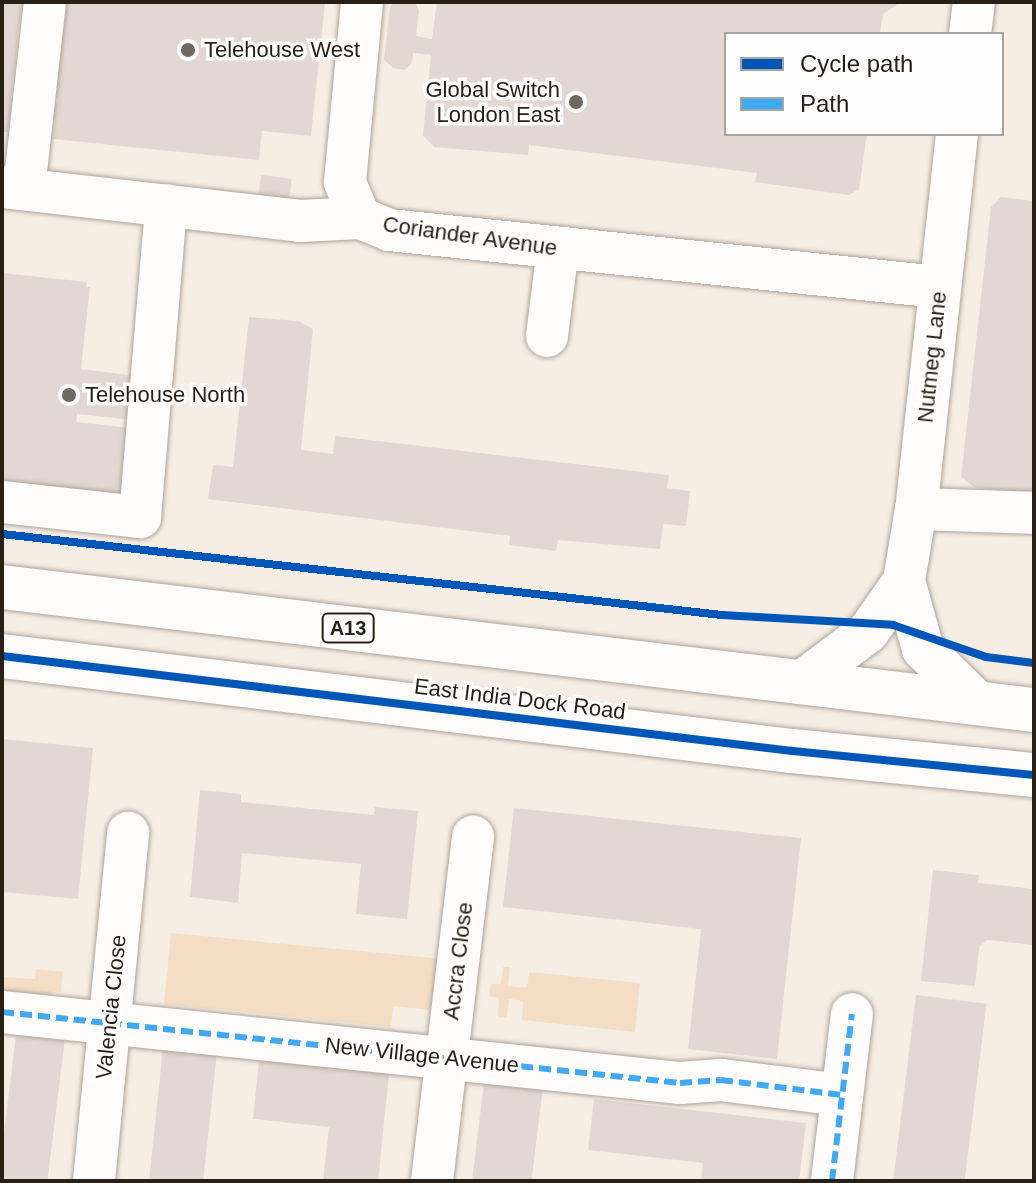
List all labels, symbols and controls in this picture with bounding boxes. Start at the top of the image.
legend [724,32,1004,136]
place label: Telehouse West [204,37,360,63]
marker: Telehouse West [179,41,197,59]
text: Cycle path [800,50,913,77]
place label: Global Switch London East [425,76,560,128]
text: Path [800,90,849,117]
marker: Global Switch London East [567,93,585,111]
street label: Coriander Avenue [381,211,559,261]
street label: Nutmeg Lane [912,290,952,424]
place label: Telehouse North [85,382,245,408]
marker: Telehouse North [60,386,78,404]
road number: A13 [320,612,376,644]
street label: East India Dock Road [413,673,627,725]
street label: Accra Close [438,901,478,1021]
street label: Valencia Close [90,933,132,1081]
street label: New Village Avenue [323,1032,521,1078]

